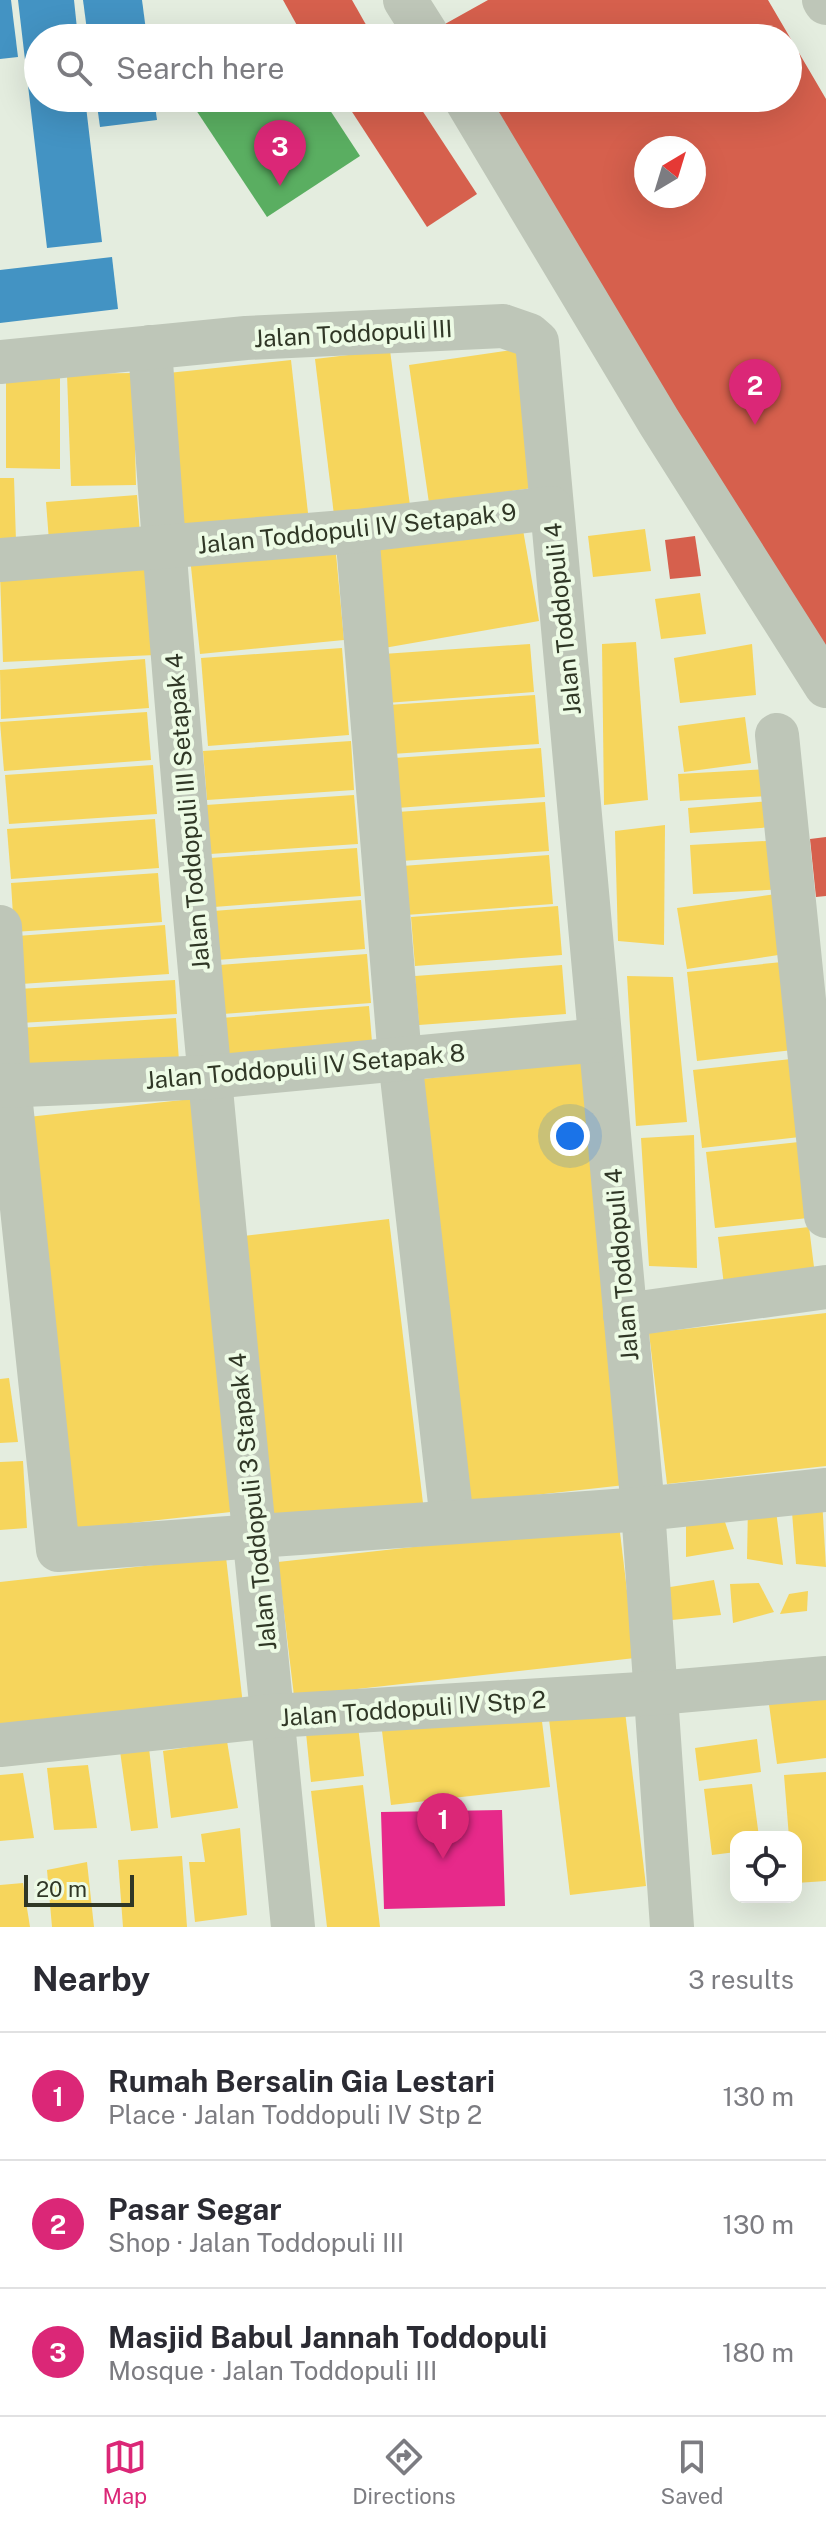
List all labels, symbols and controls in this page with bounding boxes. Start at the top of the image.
search box [24,24,802,112]
icon: search [52,46,96,90]
text: Search here [116,50,284,86]
pin: 3 [254,120,306,186]
north arrow [634,136,706,208]
street label: Jalan Toddopuli III [253,314,453,352]
pin: 2 [729,359,781,425]
street label: Jalan Toddopuli IV Setapak 9 [196,497,518,559]
street label: Jalan Toddopuli 4 [538,521,586,717]
street label: Jalan Toddopuli III Setapak 4 [159,652,215,972]
street label: Jalan Toddopuli IV Setapak 8 [144,1038,466,1094]
your location [550,1116,590,1156]
street label: Jalan Toddopuli 4 [599,1167,643,1363]
street label: Jalan Toddopuli 3 Stapak 4 [222,1352,282,1652]
street label: Jalan Toddopuli IV Stp 2 [279,1685,547,1731]
pin: 1 [417,1793,469,1859]
map controls [730,1831,802,1903]
button: locate [730,1831,802,1903]
scale bar [24,1871,134,1907]
text: 20 m [36,1876,87,1902]
text: Nearby [32,1959,150,1999]
text: 3 results [688,1964,794,1995]
text: Rumah Bersalin Gia Lestari [108,2063,495,2099]
text: 1 [52,2081,64,2112]
text: 130 m [722,2081,794,2112]
text: Place · Jalan Toddopuli IV Stp 2 [108,2099,482,2130]
text: Pasar Segar [108,2191,282,2227]
text: 2 [50,2209,66,2240]
text: 130 m [722,2209,794,2240]
text: Shop · Jalan Toddopuli III [108,2227,404,2258]
text: Masjid Babul Jannah Toddopuli [108,2319,547,2355]
text: 3 [49,2337,67,2368]
text: 180 m [722,2337,794,2368]
text: Mosque · Jalan Toddopuli III [108,2355,437,2386]
tab: Map [103,2435,147,2509]
tab: Directions [352,2435,456,2509]
tab: Saved [661,2435,723,2509]

